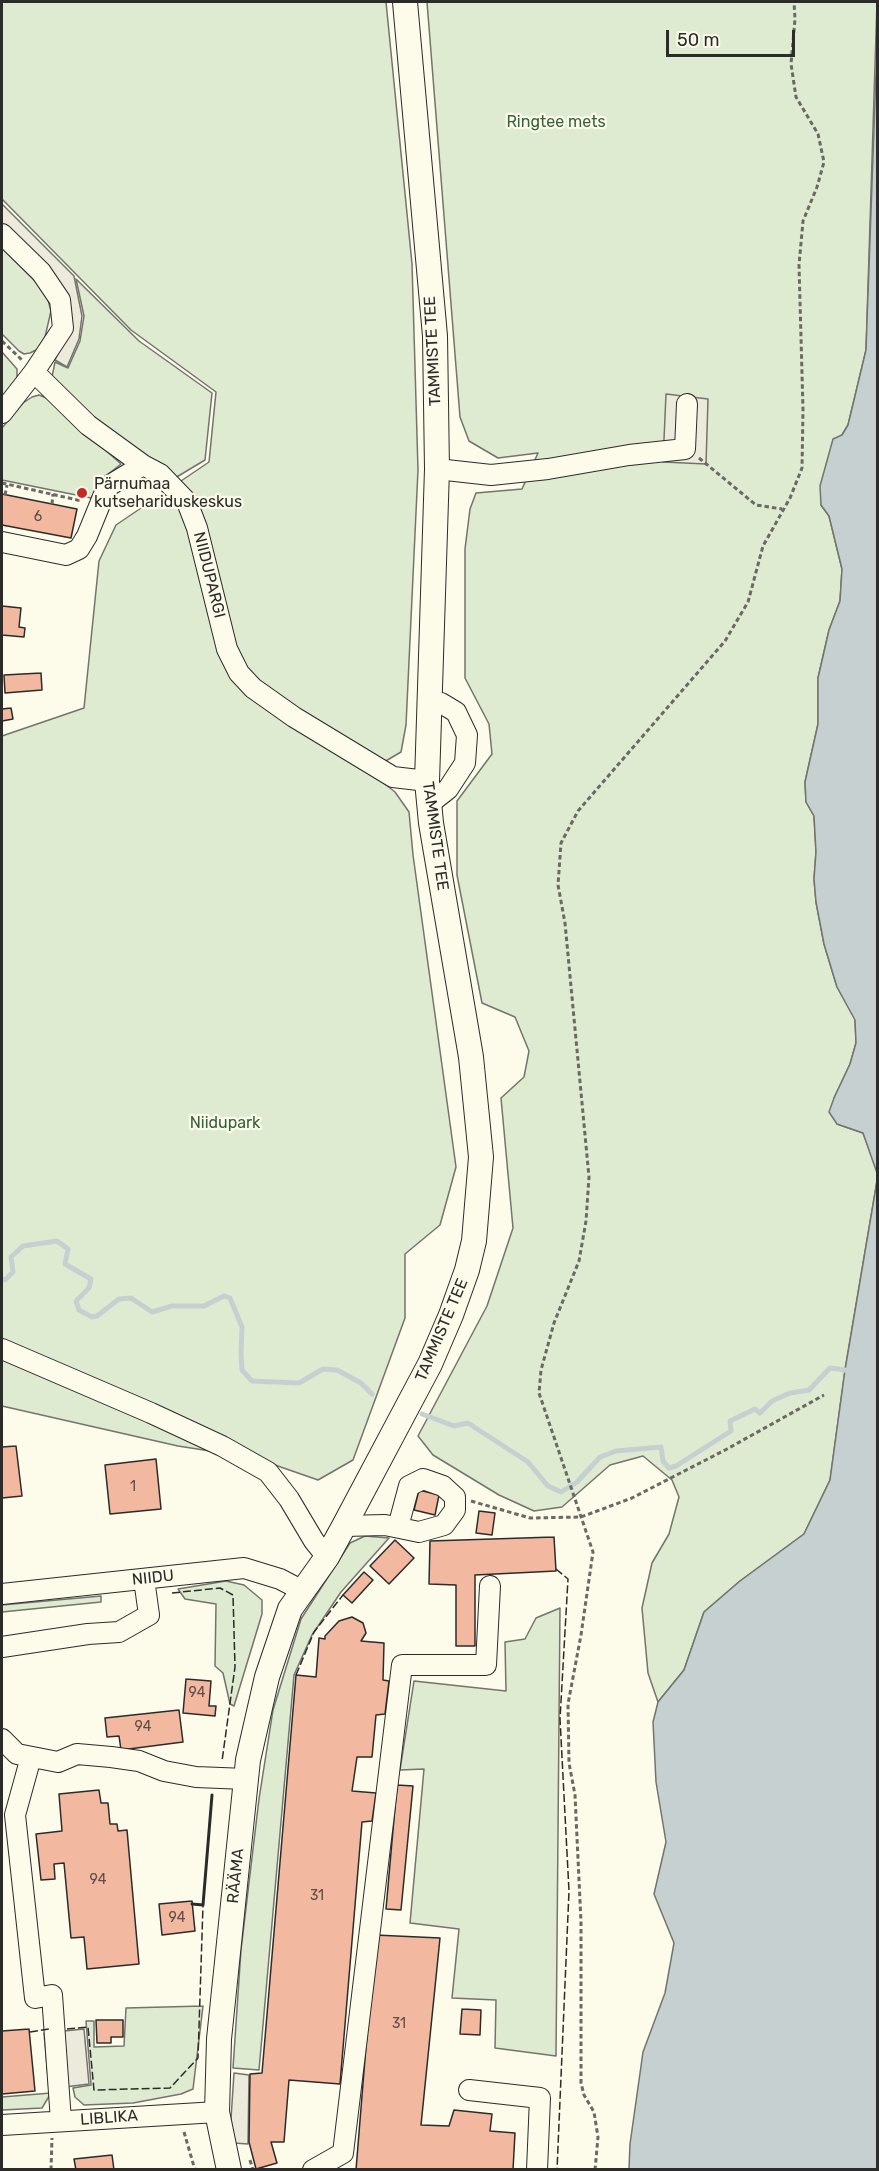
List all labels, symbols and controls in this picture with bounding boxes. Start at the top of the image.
scale bar [669,18,798,56]
text: 50 m [677,29,720,51]
park label: Ringtee mets [506,112,606,132]
street label: TAMMISTE TEE [421,296,445,406]
place label: Pärnumaa kutsehariduskeskus [94,474,242,512]
marker: Pärnumaa kutsehariduskeskus [75,486,89,500]
house number: 6 [34,509,42,525]
street label: NIIDUPARGI [189,530,229,620]
street label: TAMMISTE TEE [418,780,452,892]
park label: Niidupark [190,1113,260,1133]
street label: TAMMISTE TEE [412,1276,472,1384]
house number: 1 [130,1479,136,1495]
street label: NIIDU [131,1566,175,1590]
house number: 94 [189,1685,205,1701]
house number: 94 [135,1719,151,1735]
street label: RÄÄMA [224,1847,248,1905]
house number: 94 [90,1872,106,1888]
house number: 31 [310,1888,324,1904]
house number: 94 [169,1910,185,1926]
house number: 31 [392,2016,406,2032]
street label: LIBLIKA [80,2106,138,2130]

